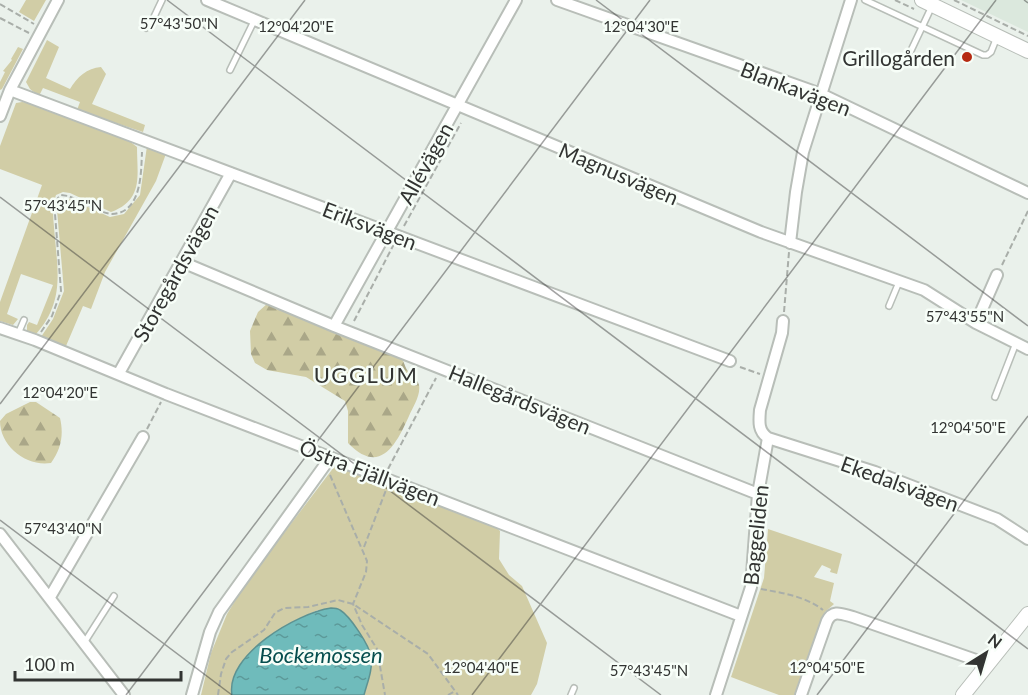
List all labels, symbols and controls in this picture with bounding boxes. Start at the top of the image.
text: 57°43'50"N [140,14,218,32]
text: 12°04'20"E [258,17,334,35]
text: 12°04'30"E [603,17,679,35]
place label: Grillogården [842,45,955,70]
marker: Grillogården [960,50,974,64]
street label: Blankavägen [737,56,855,120]
street label: Allévägen [392,118,458,208]
street label: Magnusvägen [555,137,683,209]
text: 57°43'45"N [24,196,102,214]
street label: Eriksvägen [319,196,421,254]
street label: Storegårdsvägen [127,200,223,346]
text: 57°43'55"N [926,307,1004,325]
street label: Hallegårdsvägen [445,359,595,439]
district label: UGGLUM [314,361,418,388]
text: 12°04'20"E [22,383,98,401]
text: 12°04'50"E [930,418,1006,436]
street label: Östra Fjällvägen [296,434,444,510]
street label: Ekedalsvägen [838,450,962,516]
street label: Baggeliden [737,483,773,587]
text: 57°43'40"N [24,519,102,537]
north arrow [956,623,1016,683]
text: N [985,629,1006,652]
water label: Bockemossen [259,641,383,668]
scale bar [15,644,182,682]
text: 100 m [24,653,75,675]
text: 12°04'40"E [443,658,519,676]
text: 12°04'50"E [789,658,865,676]
text: 57°43'45"N [610,661,688,679]

